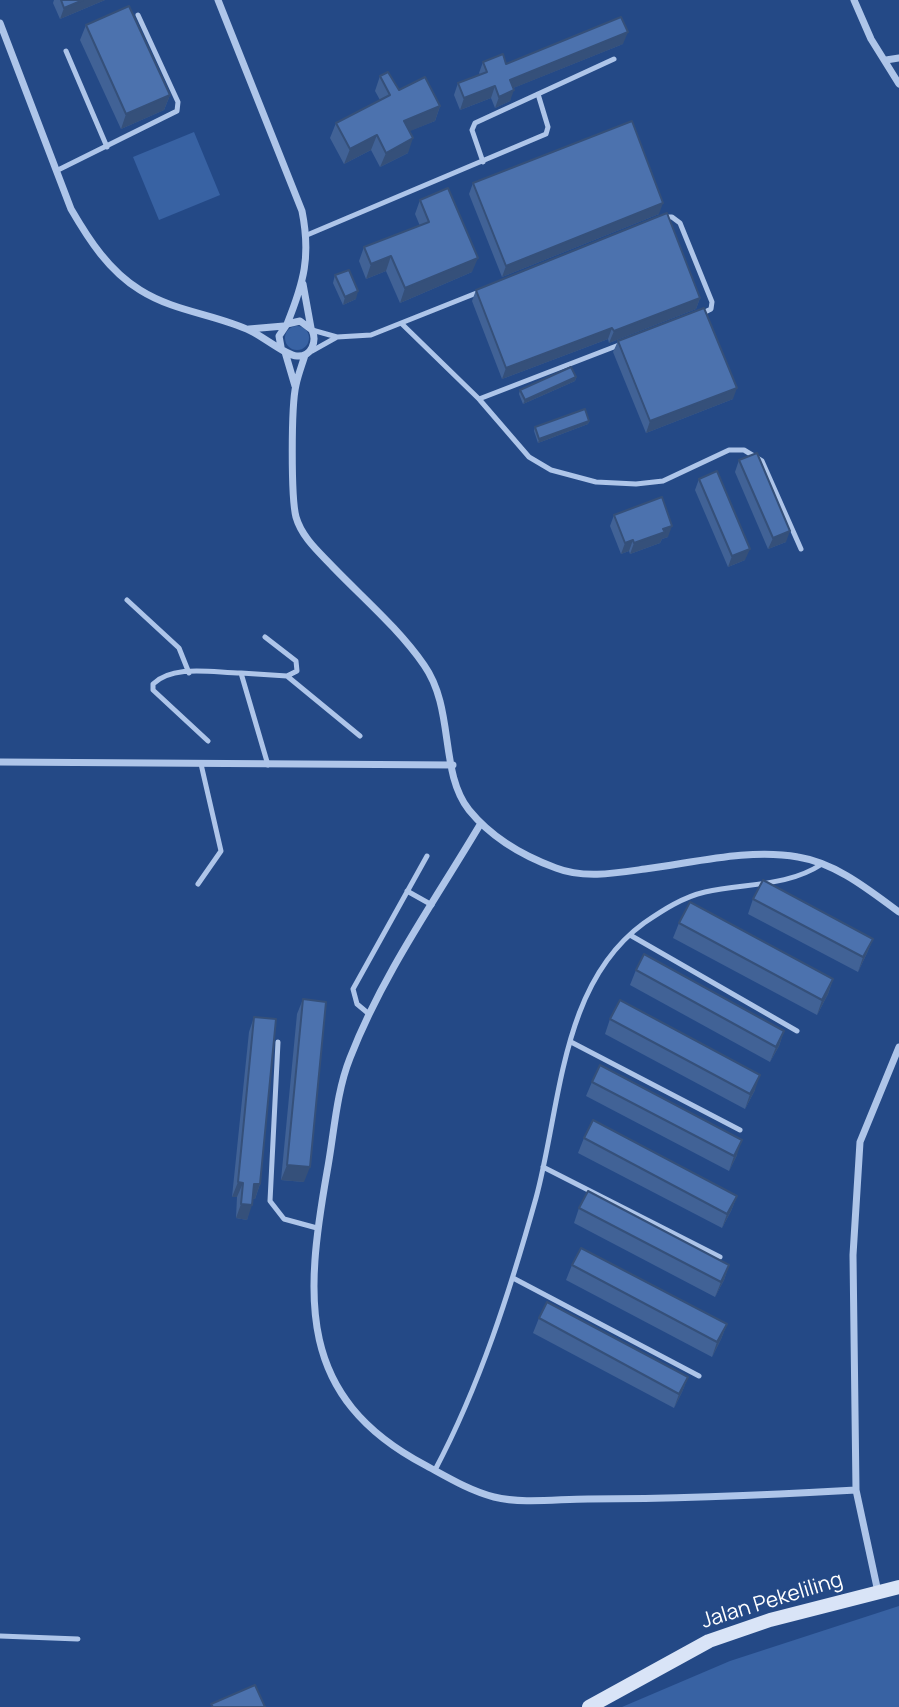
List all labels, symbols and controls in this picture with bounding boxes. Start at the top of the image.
street label: Jalan Pekeliling [698,1568,846,1634]

